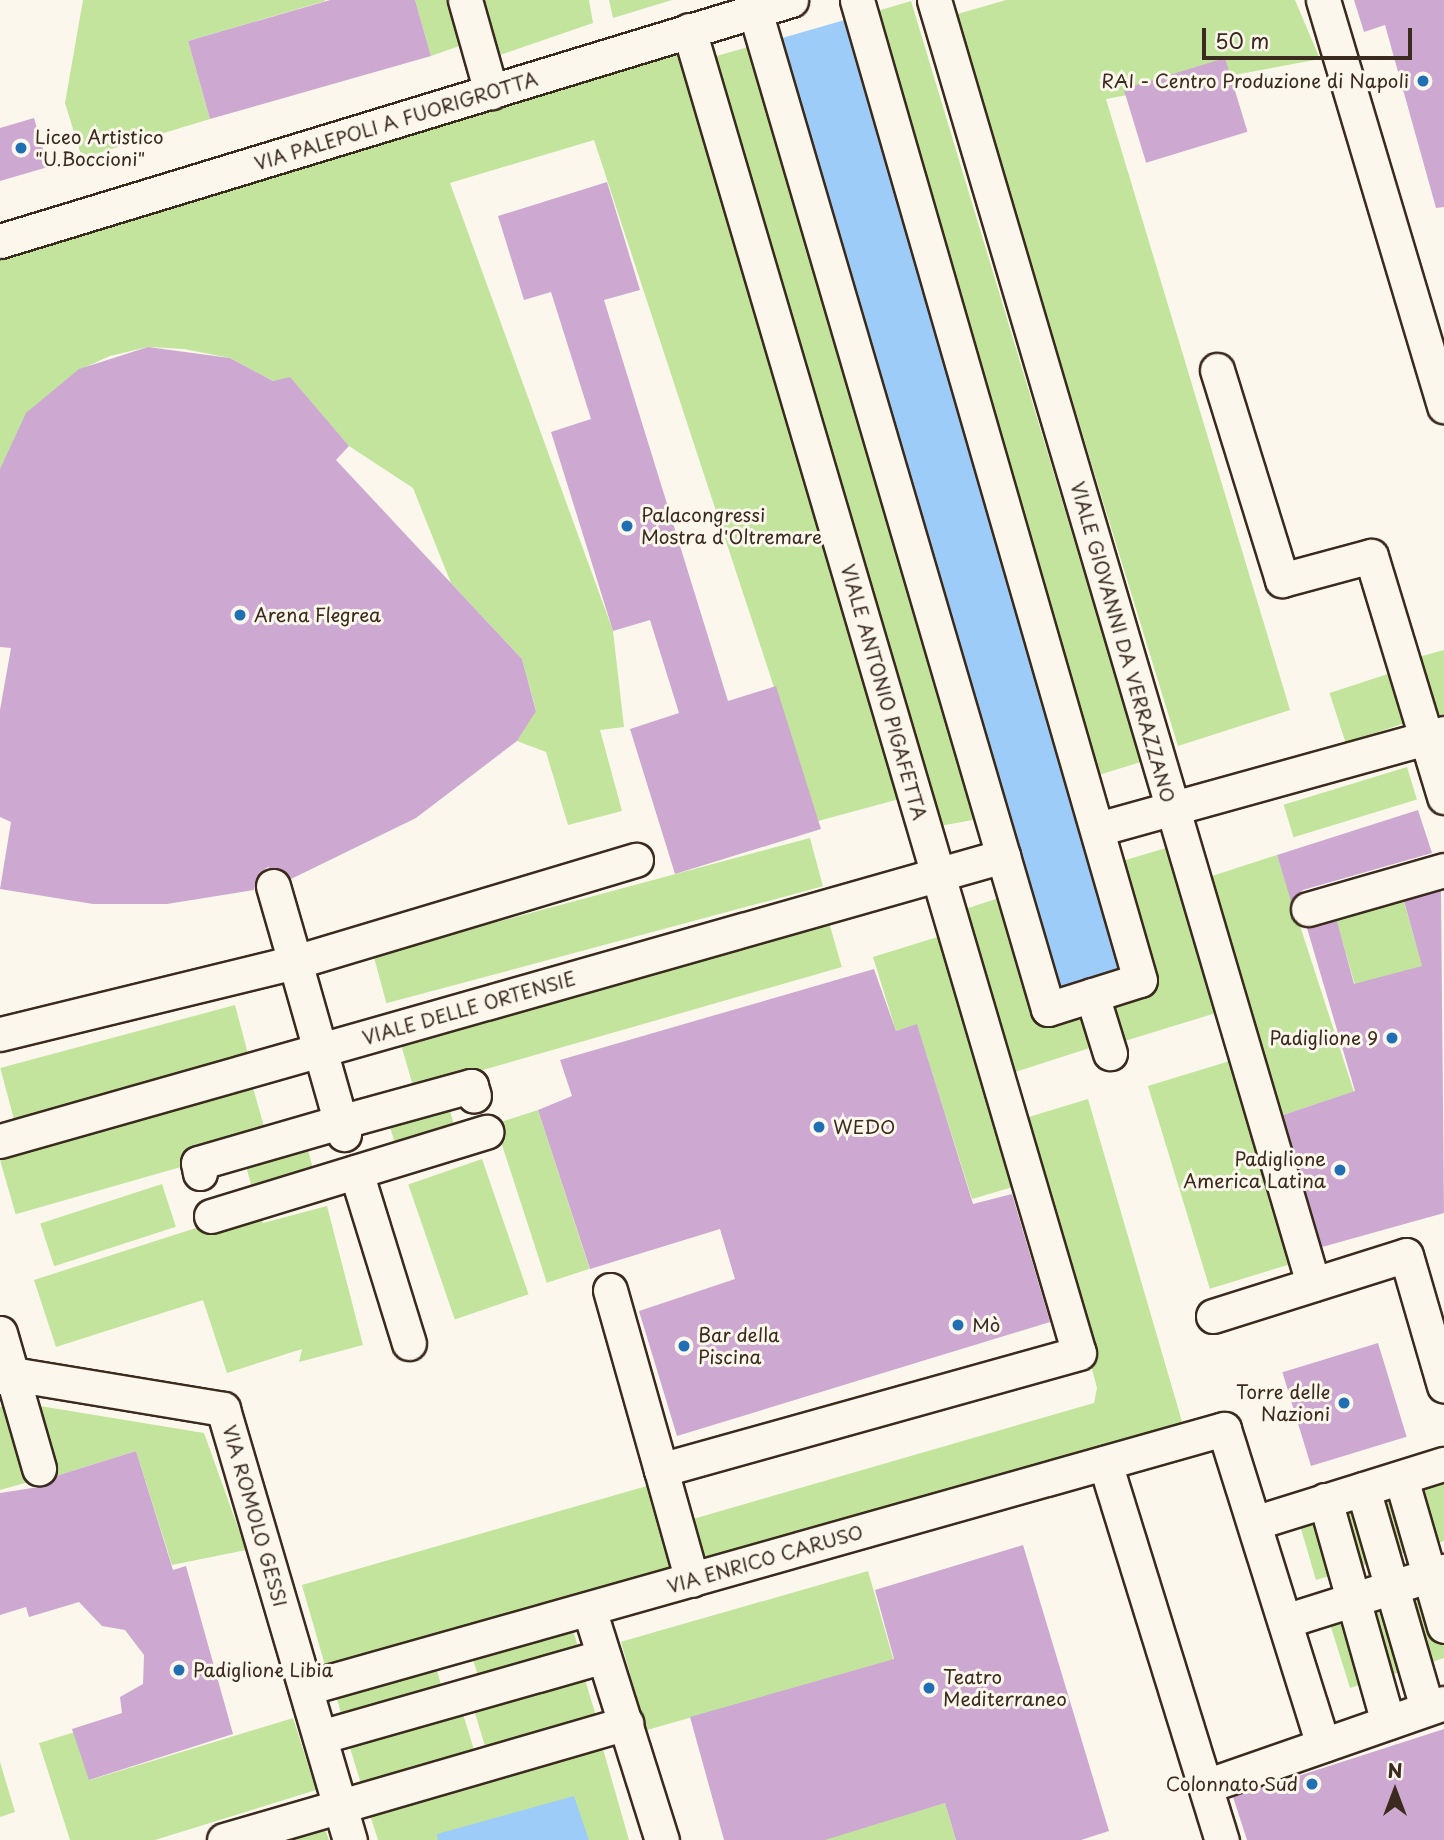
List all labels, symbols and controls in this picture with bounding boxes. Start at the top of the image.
scale bar [1206,14,1416,58]
text: 50 m [1215,24,1269,56]
street label: VIA PALEPOLI A FUORIGROTTA [251,67,541,175]
place label: RAI - Centro Produzione di Napoli [1099,70,1409,92]
marker: RAI - Centro Produzione di Napoli [1415,73,1431,89]
place label: Liceo Artistico "U.Boccioni" [35,126,165,170]
marker: Liceo Artistico "U.Boccioni" [13,140,29,156]
street label: VIALE GIOVANNI DA VERRAZZANO [1066,478,1180,806]
place label: Palacongressi Mostra d'Oltremare [641,504,822,548]
marker: Palacongressi Mostra d'Oltremare [619,518,635,534]
street label: VIALE ANTONIO PIGAFETTA [836,560,932,824]
place label: Arena Flegrea [254,604,381,626]
marker: Arena Flegrea [232,607,248,623]
street label: VIALE DELLE ORTENSIE [359,966,579,1050]
place label: Padiglione 9 [1269,1027,1378,1049]
marker: Padiglione 9 [1384,1030,1400,1046]
place label: WEDO [833,1116,895,1138]
marker: WEDO [811,1119,827,1135]
place label: Padiglione America Latina [1184,1148,1326,1192]
marker: Padiglione America Latina [1332,1162,1348,1178]
place label: Mò [972,1314,1000,1336]
marker: Mò [950,1317,966,1333]
place label: Bar della Piscina [698,1324,780,1368]
marker: Bar della Piscina [676,1338,692,1354]
place label: Torre delle Nazioni [1235,1381,1330,1425]
marker: Torre delle Nazioni [1336,1395,1352,1411]
street label: VIA ROMOLO GESSI [218,1423,292,1609]
street label: VIA ENRICO CARUSO [664,1520,866,1598]
place label: Padiglione Libia [193,1659,334,1681]
marker: Padiglione Libia [171,1662,187,1678]
place label: Teatro Mediterraneo [943,1666,1067,1710]
marker: Teatro Mediterraneo [921,1680,937,1696]
north arrow [1360,1756,1430,1826]
text: N [1387,1756,1403,1784]
place label: Colonnato Sud [1164,1773,1298,1795]
marker: Colonnato Sud [1304,1776,1320,1792]

